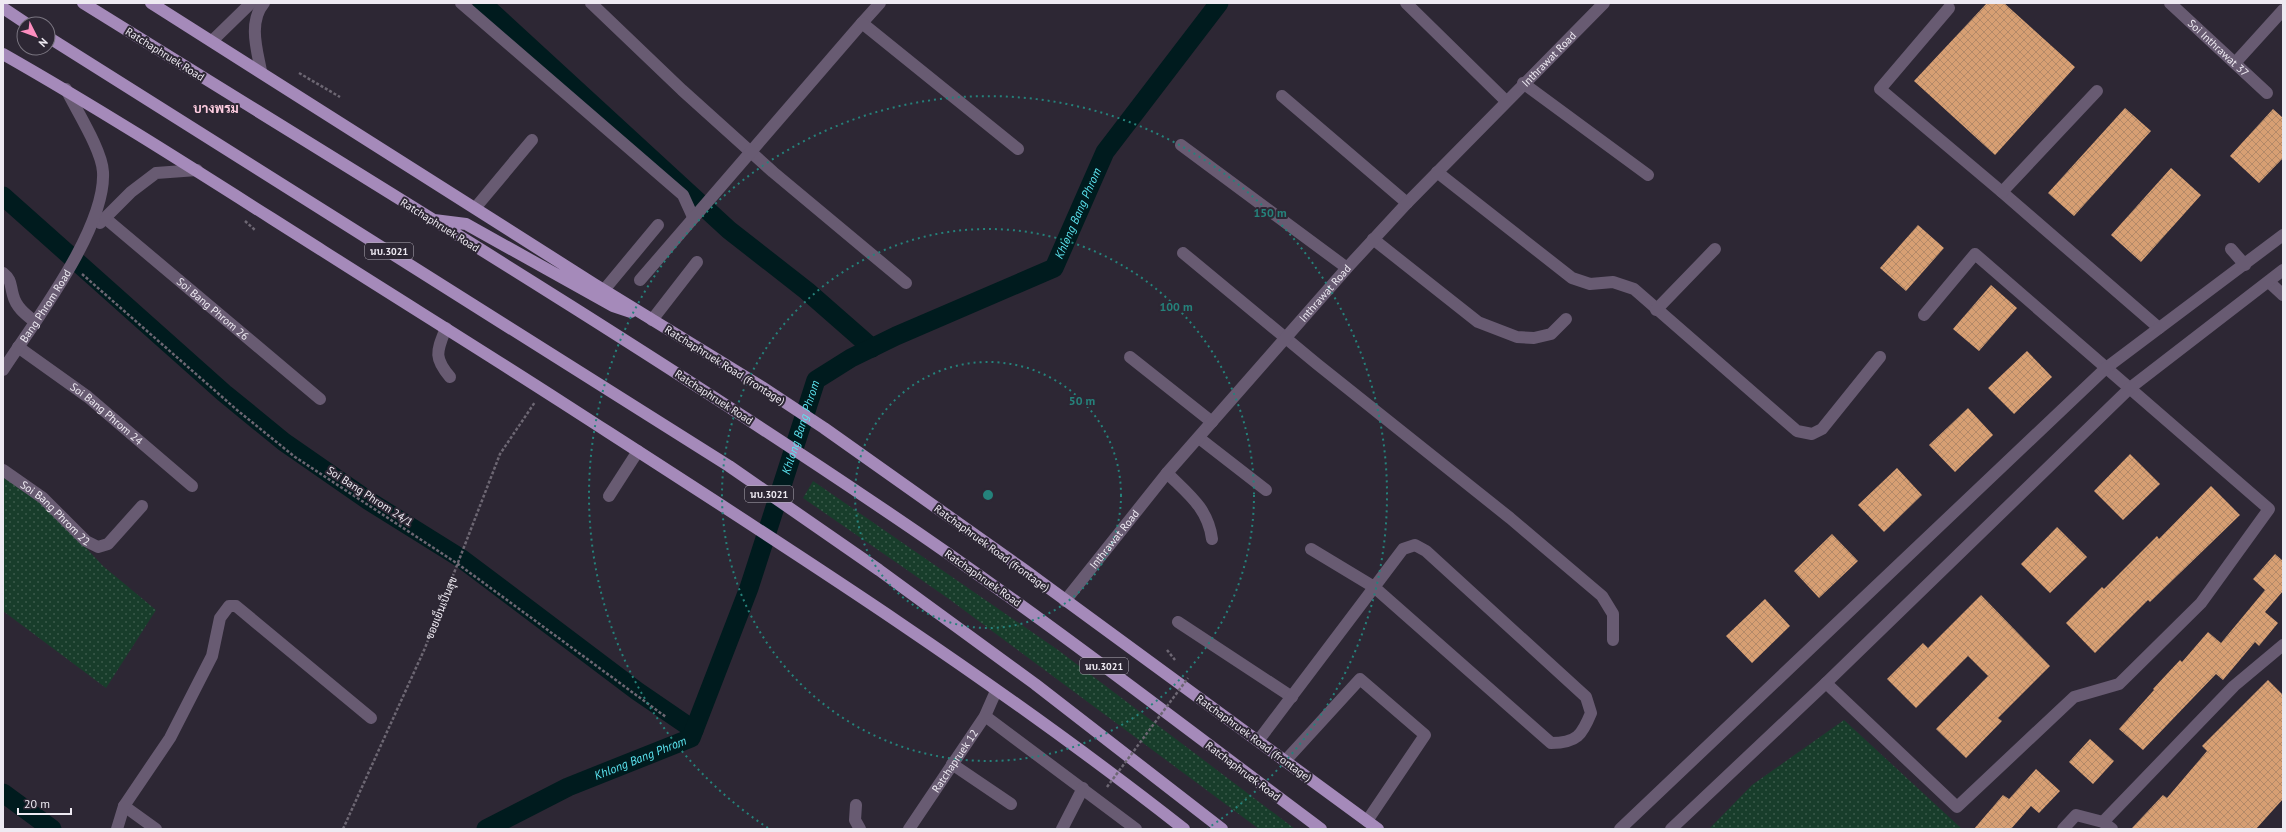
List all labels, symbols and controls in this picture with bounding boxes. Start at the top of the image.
north arrow [16,16,56,56]
street label: Soi Inthrawat 37 [2185,16,2252,80]
street label: Ratchaphruek Road [123,24,207,84]
street label: Inthrawat Road [1519,29,1579,90]
text: N [36,35,51,50]
district label: บางพรม [193,100,239,117]
water label: Khlong Bang Phrom [1051,165,1104,261]
street label: Ratchaphruek Road [398,195,482,255]
text: 150 m [1253,205,1287,220]
road number: นบ.3021 [365,243,413,259]
street label: Inthrawat Road [1296,262,1354,325]
street label: Bang Phrom Road [17,267,74,345]
street label: Soi Bang Phrom 26 [174,274,252,343]
text: 100 m [1159,299,1193,314]
street label: Ratchaphruek Road (frontage) [662,322,788,408]
street label: Ratchaphruek Road [672,367,756,427]
water label: Khlong Bang Phrom [778,378,822,476]
street label: Soi Bang Phrom 24 [68,380,146,448]
text: 50 m [1069,393,1095,408]
street label: Soi Bang Phrom 24/1 [324,463,416,529]
street label: Soi Bang Phrom 22 [18,477,92,549]
road number: นบ.3021 [745,486,793,502]
centre of rings [981,488,995,502]
street label: Ratchaphruek Road (frontage) [932,502,1052,594]
street label: Inthrawat Road [1086,507,1142,572]
street label: Ratchaphruek Road [942,547,1024,609]
street label: ซอยเย็นเป็นสุข [420,574,462,642]
road number: นบ.3021 [1080,658,1128,674]
street label: Ratchaphruek Road (frontage) [1194,692,1314,784]
street label: Ratchapruek 12 [929,727,981,795]
water label: Khlong Bang Phrom [592,733,688,783]
street label: Ratchaphruek Road [1203,738,1283,804]
scale bar [18,790,71,816]
text: 20 m [24,796,50,811]

